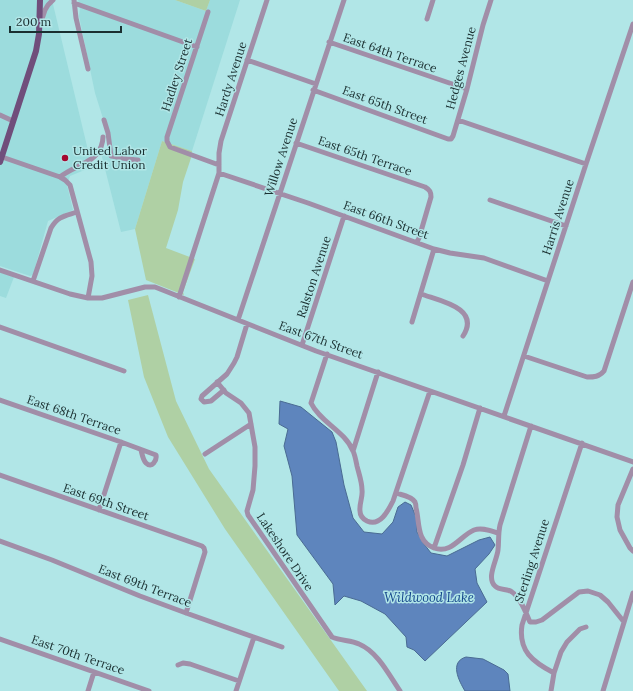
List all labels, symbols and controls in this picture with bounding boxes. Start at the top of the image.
scale bar [10,8,121,34]
text: 200 m [16,14,52,29]
street label: Hedges Avenue [442,24,479,111]
street label: East 64th Terrace [341,29,440,76]
street label: Hadley Street [158,36,195,113]
street label: Hardy Avenue [211,39,250,118]
street label: East 65th Street [341,82,430,127]
street label: Willow Avenue [261,115,300,198]
street label: East 65th Terrace [316,132,415,179]
place label: United Labor Credit Union [73,143,148,172]
marker: United Labor Credit Union [60,153,70,163]
street label: Harris Avenue [538,177,577,257]
street label: East 66th Street [341,197,431,242]
street label: Ralston Avenue [293,233,334,320]
street label: East 67th Street [277,317,366,362]
street label: East 68th Terrace [25,391,124,438]
street label: East 69th Street [61,480,151,523]
street label: Lakeshore Drive [254,510,317,594]
street label: Sterling Avenue [511,516,552,605]
street label: East 69th Terrace [96,561,194,610]
water label: Wildwood Lake [384,589,474,606]
street label: East 70th Terrace [29,631,127,678]

